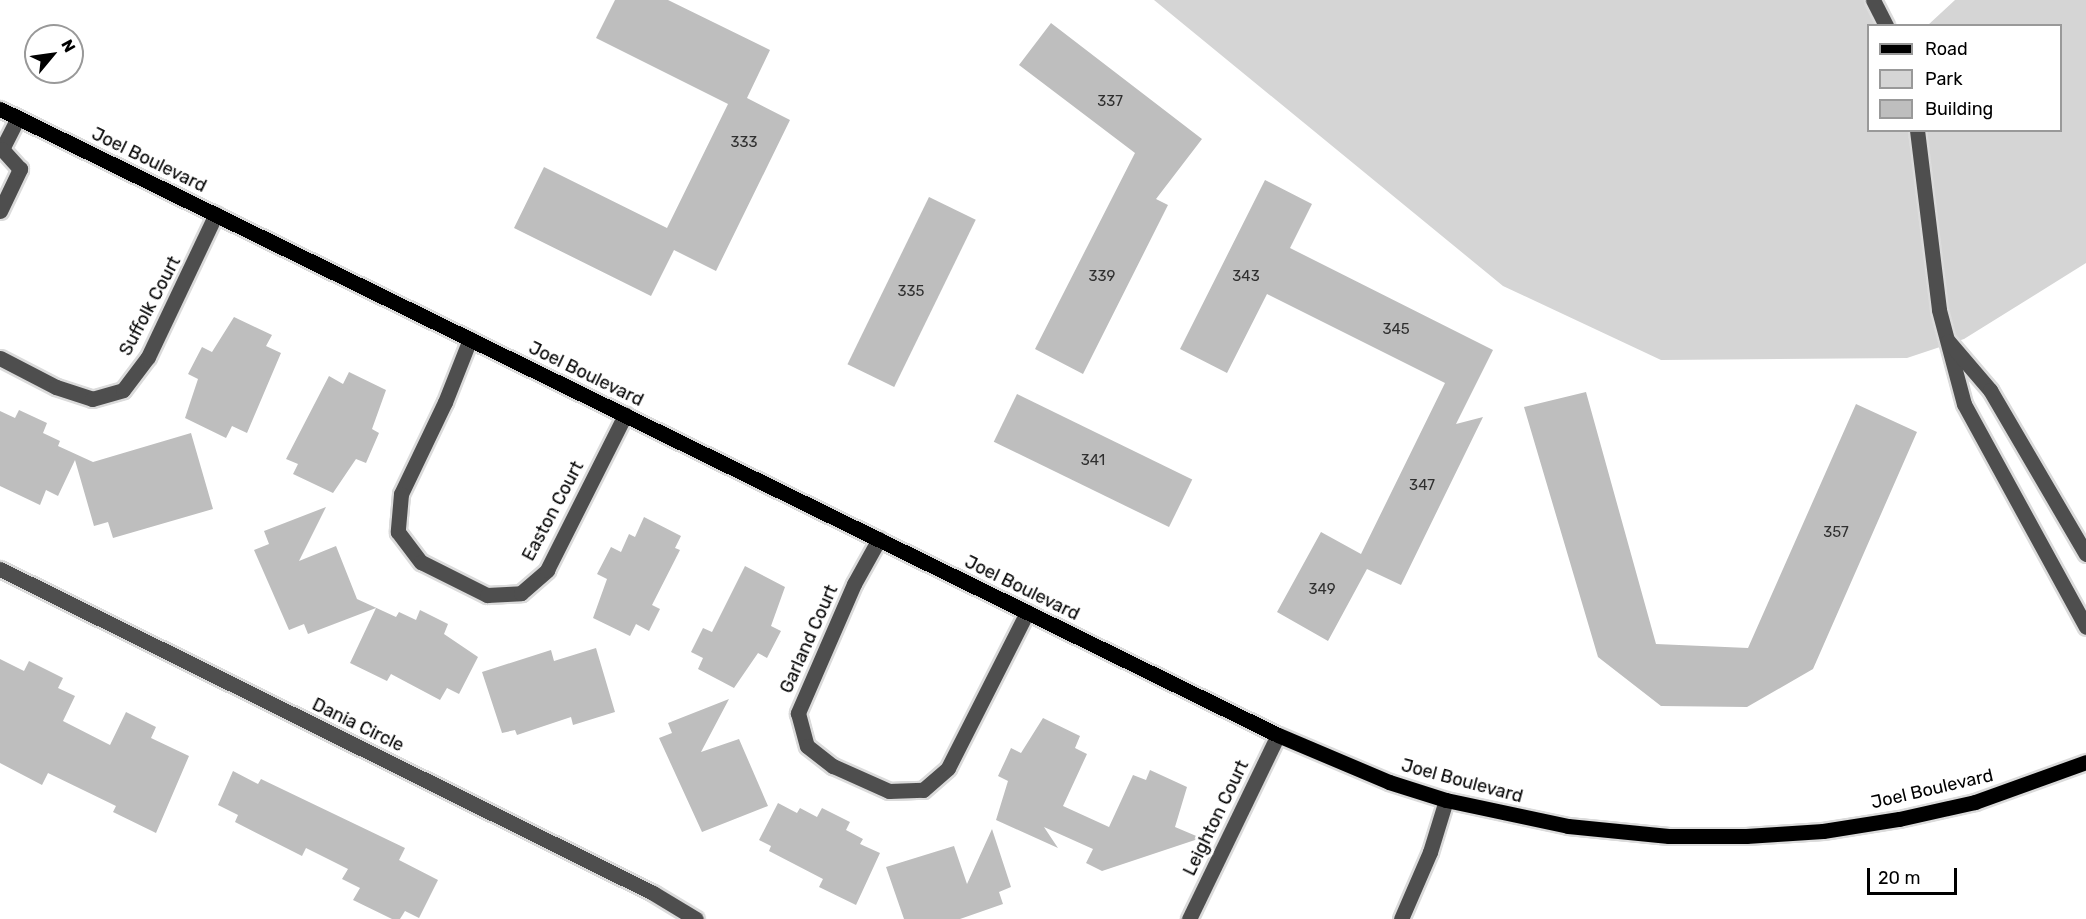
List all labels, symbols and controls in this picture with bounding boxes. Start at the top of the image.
north arrow [24,24,84,84]
legend [1867,24,2062,132]
text: N [57,36,80,56]
text: Road [1925,38,1968,60]
text: Park [1925,68,1962,90]
house number: 337 [1097,93,1123,111]
text: Building [1925,98,1993,120]
street label: Joel Boulevard [88,123,210,197]
house number: 333 [730,134,758,152]
street label: Suffolk Court [115,252,185,360]
house number: 339 [1089,268,1115,286]
house number: 343 [1232,268,1260,286]
house number: 335 [898,283,924,301]
house number: 345 [1382,321,1410,339]
street label: Joel Boulevard [525,337,647,411]
house number: 341 [1081,452,1105,470]
street label: Easton Court [518,457,588,565]
house number: 347 [1409,477,1435,495]
house number: 357 [1823,524,1849,542]
street label: Joel Boulevard [961,551,1083,625]
street label: Garland Court [775,581,843,697]
house number: 349 [1308,581,1336,599]
street label: Dania Circle [309,694,407,756]
street label: Joel Boulevard [1399,754,1525,808]
street label: Leighton Court [1179,757,1253,879]
street label: Joel Boulevard [1869,764,1995,814]
scale bar [1870,856,1960,894]
text: 20 m [1878,867,1920,889]

